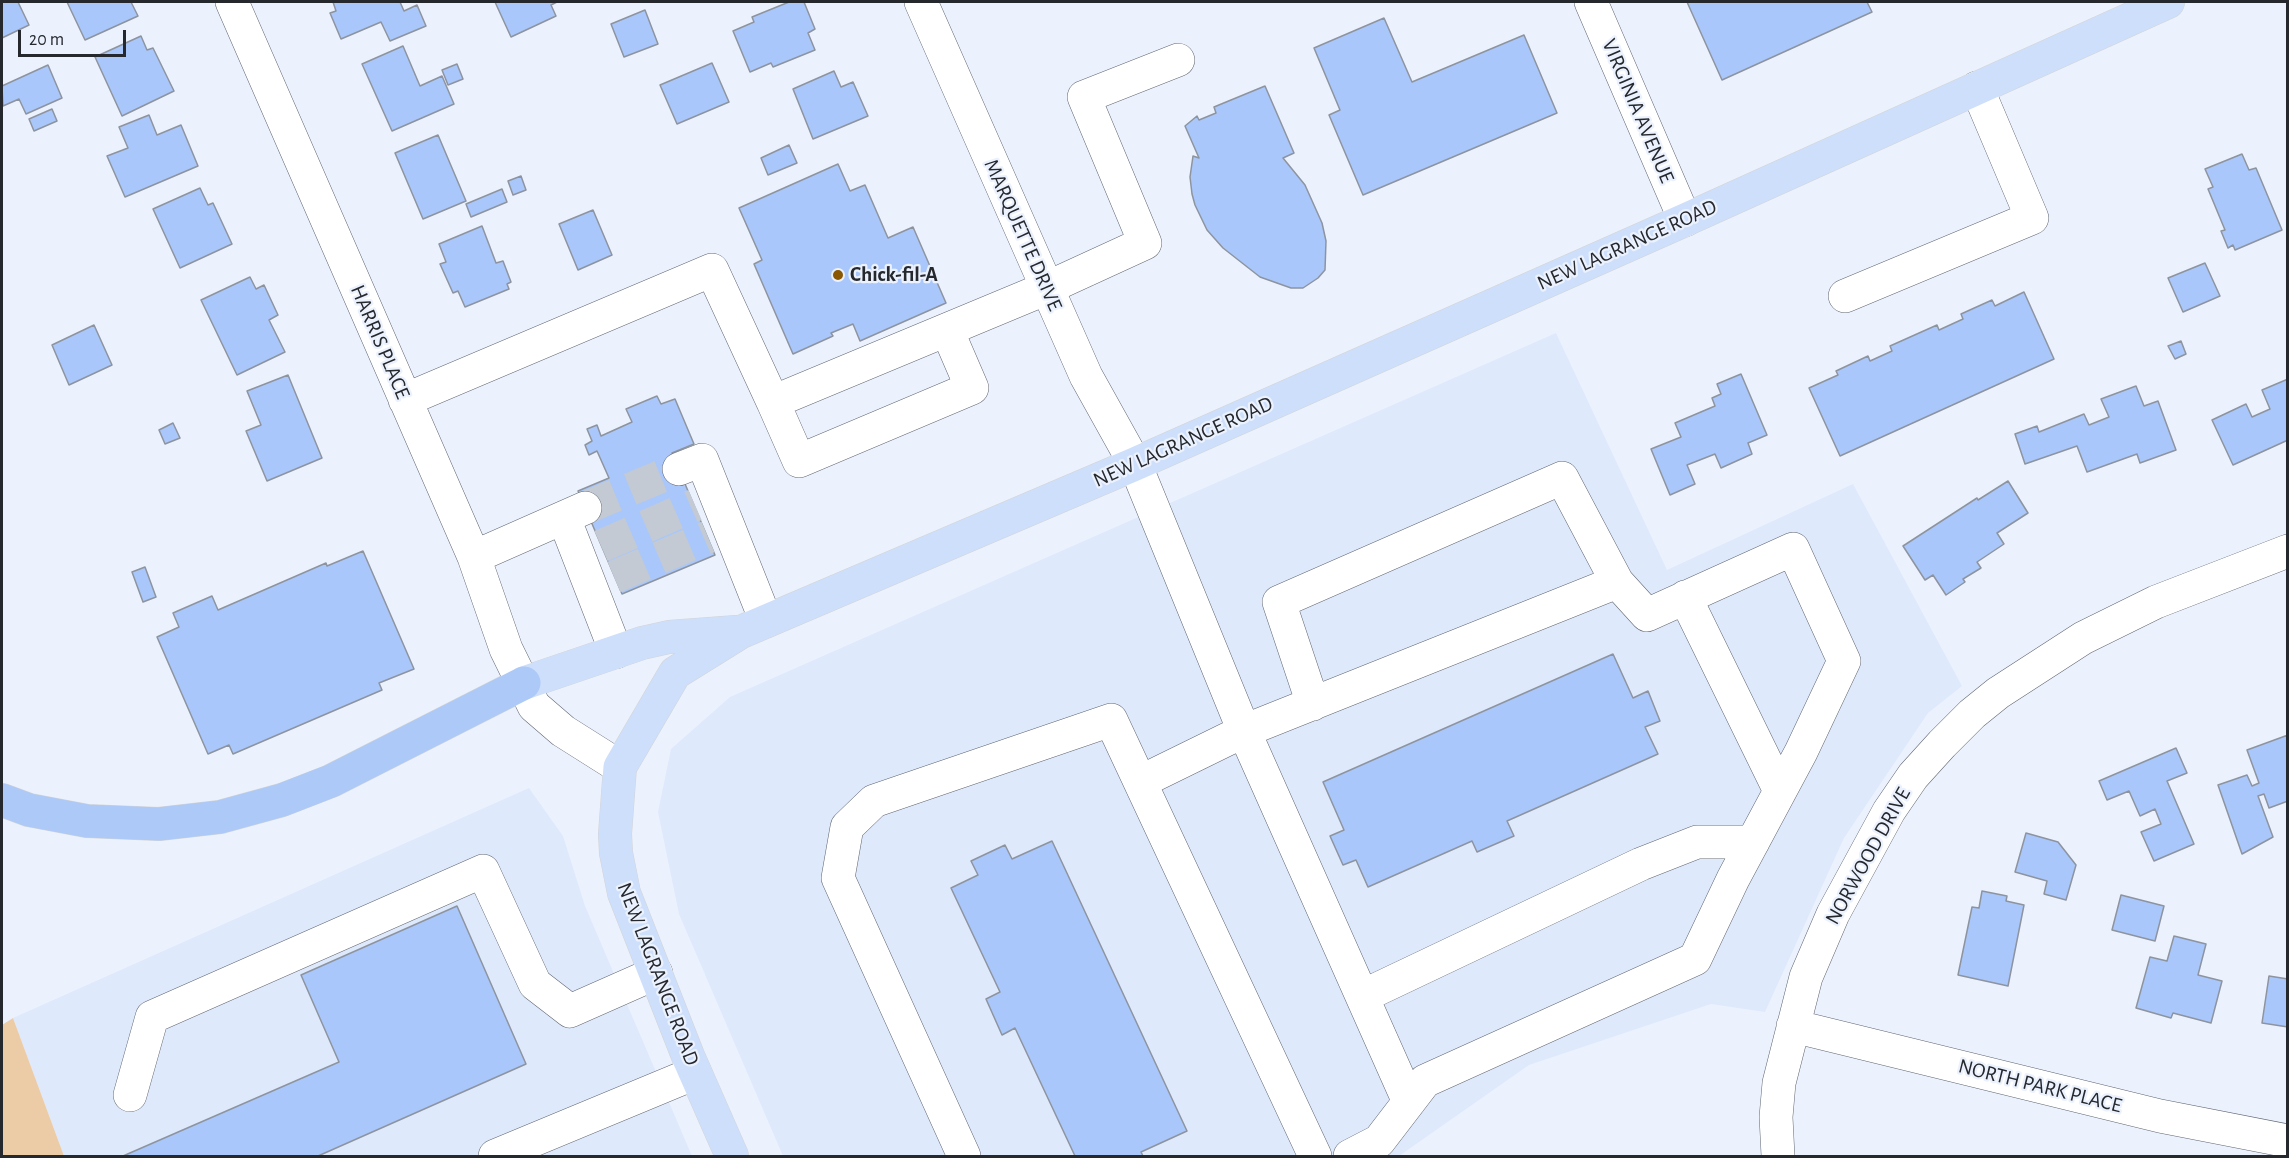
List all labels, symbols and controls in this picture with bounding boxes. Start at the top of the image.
scale bar [21,18,129,56]
text: 20 m [29,31,64,49]
street label: VIRGINIA AVENUE [1596,35,1680,187]
street label: MARQUETTE DRIVE [978,155,1068,315]
street label: NEW LAGRANGE ROAD [1533,194,1721,296]
place label: Chick-fil-A [850,262,938,288]
marker: Chick-fil-A [831,268,845,282]
street label: HARRIS PLACE [345,281,415,403]
street label: NEW LAGRANGE ROAD [1089,391,1277,493]
street label: NORWOOD DRIVE [1820,783,1916,929]
street label: NEW LAGRANGE ROAD [611,879,705,1069]
street label: NORTH PARK PLACE [1956,1054,2124,1118]

